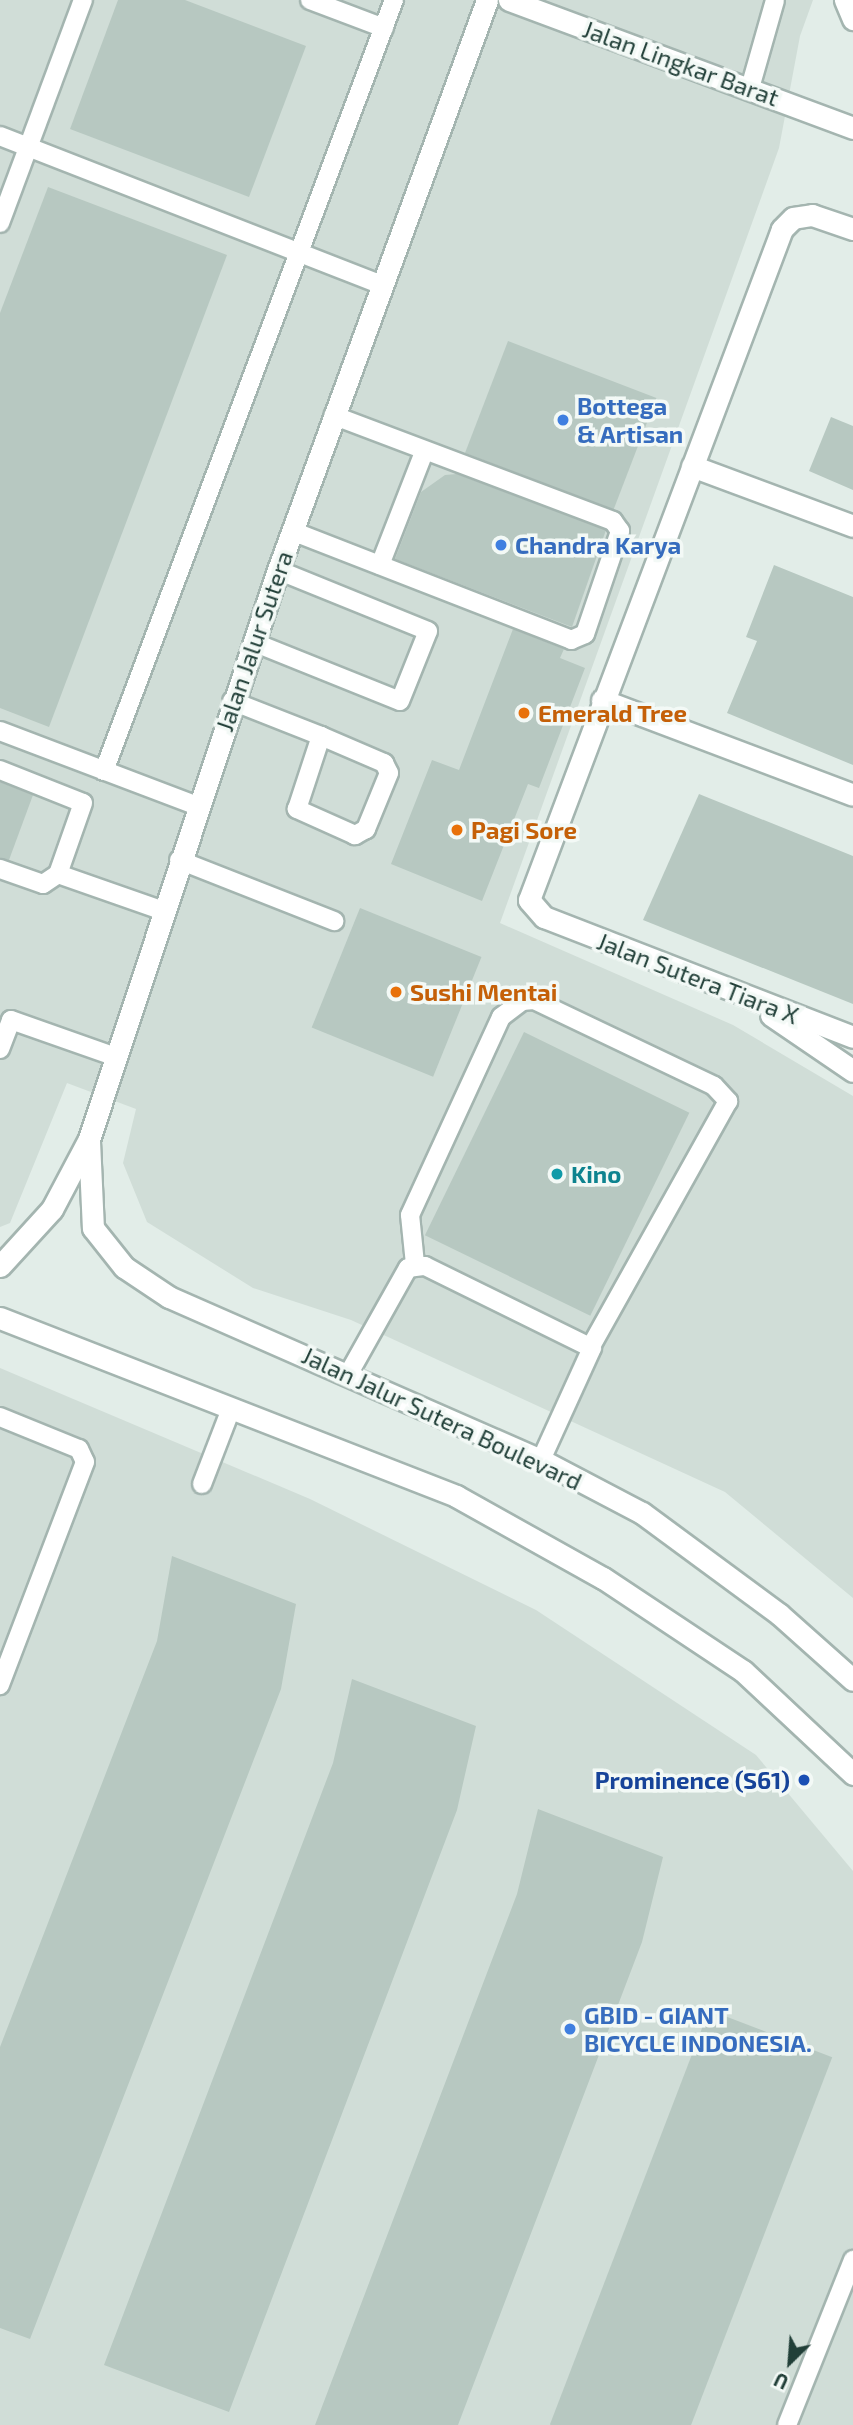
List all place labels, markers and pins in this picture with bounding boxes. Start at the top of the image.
place label: Bottega & Artisan [577,392,684,448]
marker: Bottega & Artisan [555,412,571,428]
place label: Chandra Karya [515,531,681,559]
marker: Chandra Karya [493,537,509,553]
place label: Emerald Tree [538,699,688,727]
marker: Emerald Tree [516,705,532,721]
place label: Pagi Sore [471,816,577,844]
marker: Pagi Sore [449,822,465,838]
place label: Sushi Mentai [410,978,557,1006]
marker: Sushi Mentai [388,984,404,1000]
place label: Kino [571,1160,621,1188]
marker: Kino [549,1166,565,1182]
place label: Prominence (S61) [595,1766,790,1794]
marker: Prominence (S61) [796,1772,812,1788]
place label: GBID - GIANT BICYCLE INDONESIA. [584,2001,812,2057]
marker: GBID - GIANT BICYCLE INDONESIA. [562,2021,578,2037]

